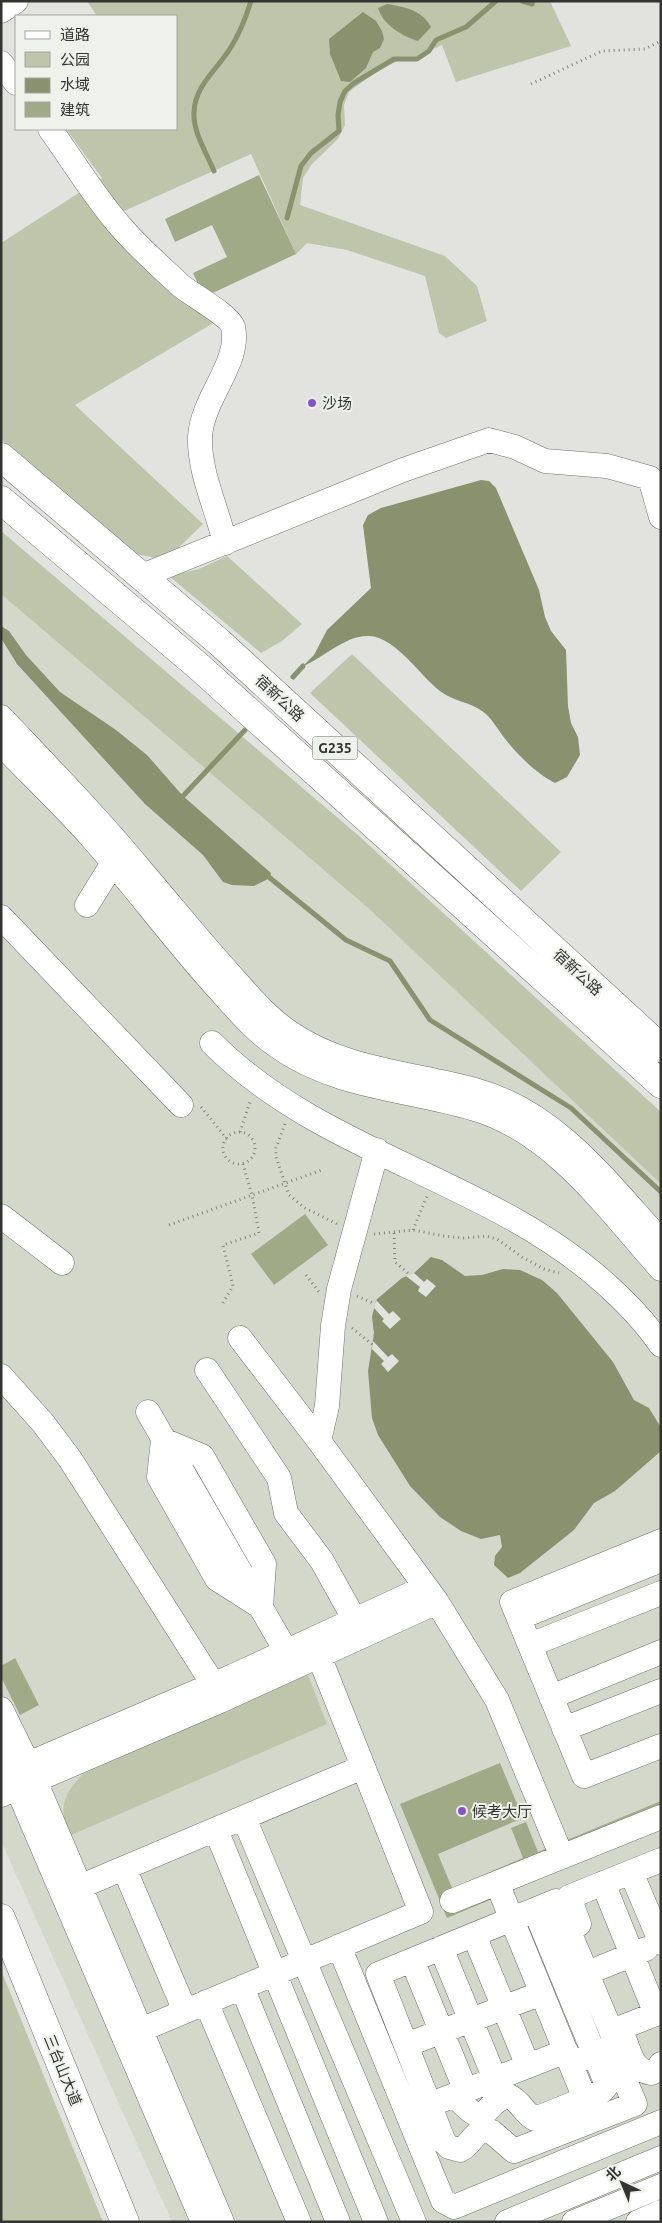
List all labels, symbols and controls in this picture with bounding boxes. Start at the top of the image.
legend [15,15,178,130]
text: 道路 [60,26,90,43]
text: 公园 [60,51,90,68]
text: 水域 [60,76,90,93]
text: 建筑 [60,101,90,118]
place label: 沙场 [322,395,352,412]
marker: 沙场 [306,397,318,409]
street label: 宿新公路 [252,671,308,725]
road number: G235 [312,736,358,760]
street label: 宿新公路 [550,945,606,999]
place label: 候考大厅 [472,1803,532,1820]
marker: 候考大厅 [456,1805,468,1817]
street label: 三台山大道 [41,2032,85,2108]
north arrow [597,2158,647,2208]
text: 北 [602,2163,624,2184]

